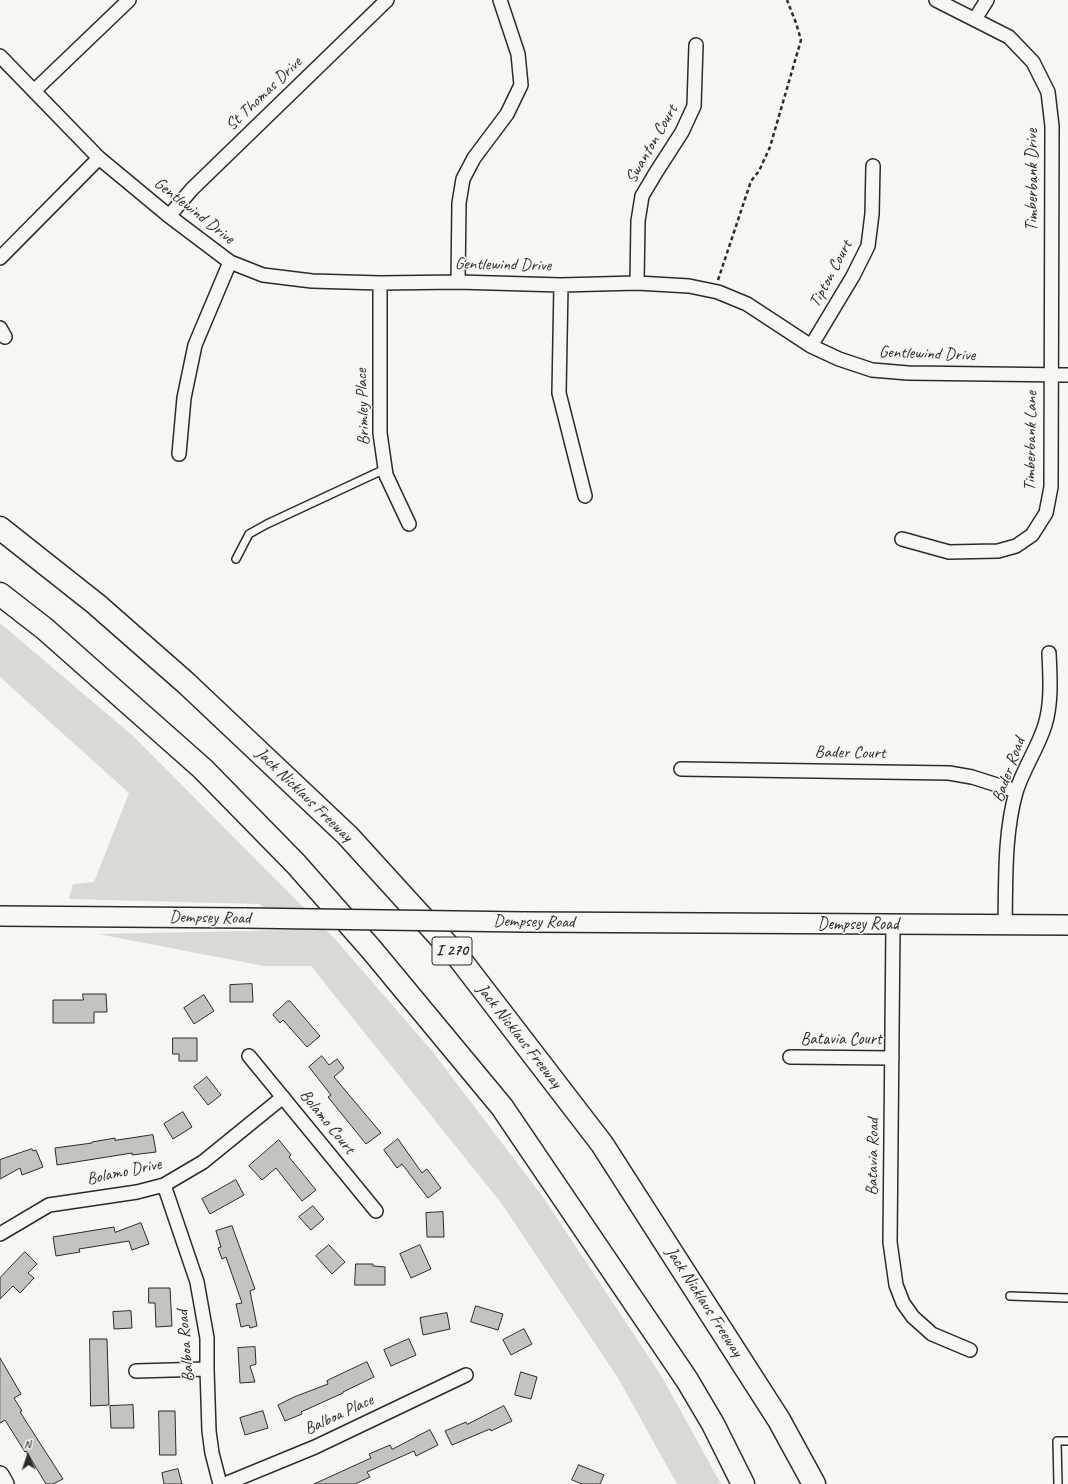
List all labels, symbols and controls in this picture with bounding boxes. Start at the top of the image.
street label: St Thomas Drive [222,53,306,135]
street label: Swanton Court [621,101,683,187]
street label: Timberbank Drive [1023,129,1043,231]
street label: Gentlewind Drive [150,173,238,249]
street label: Tipton Court [805,237,857,311]
street label: Gentlewind Drive [455,254,551,276]
street label: Gentlewind Drive [878,342,976,366]
street label: Brimley Place [351,368,375,446]
street label: Timberbank Lane [1020,391,1042,491]
street label: Bader Road [988,735,1030,805]
street label: Bader Court [814,742,886,764]
street label: Jack Nicklaus Freeway [251,744,357,846]
street label: Dempsey Road [169,907,251,929]
street label: Dempsey Road [493,911,575,933]
street label: Dempsey Road [817,915,899,935]
road number: I 270 [432,937,472,965]
street label: Jack Nicklaus Freeway [472,980,566,1092]
street label: Batavia Court [800,1030,882,1050]
street label: Bolamo Court [295,1086,359,1158]
street label: Batavia Road [862,1118,884,1196]
street label: Bolamo Drive [85,1154,163,1190]
street label: Jack Nicklaus Freeway [661,1243,747,1361]
street label: Balboa Road [173,1309,199,1383]
street label: Balboa Place [301,1390,377,1440]
north arrow [8,1436,48,1476]
text: N [24,1437,31,1451]

